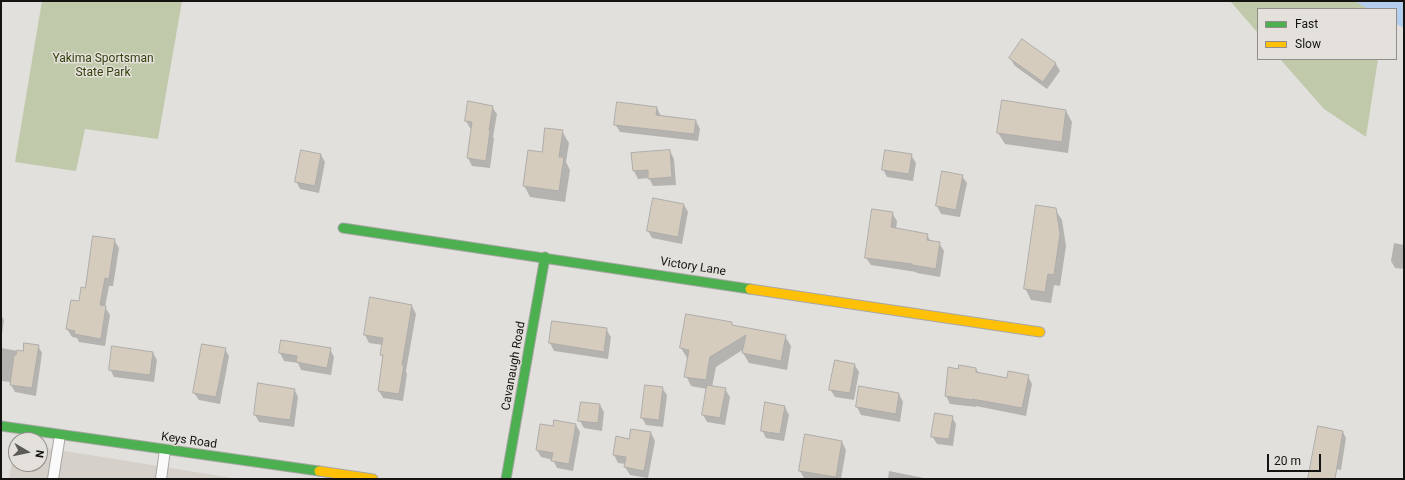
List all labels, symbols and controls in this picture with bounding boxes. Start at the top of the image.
legend [1257,8,1397,60]
text: Fast [1295,17,1318,31]
text: Slow [1295,37,1321,51]
park label: Yakima Sportsman State Park [52,52,154,80]
street label: Victory Lane [659,255,727,279]
street label: Cavanaugh Road [499,320,529,412]
street label: Keys Road [160,430,218,452]
north arrow [8,432,48,472]
scale bar [1269,446,1323,472]
text: N [32,449,46,459]
text: 20 m [1274,454,1301,468]

